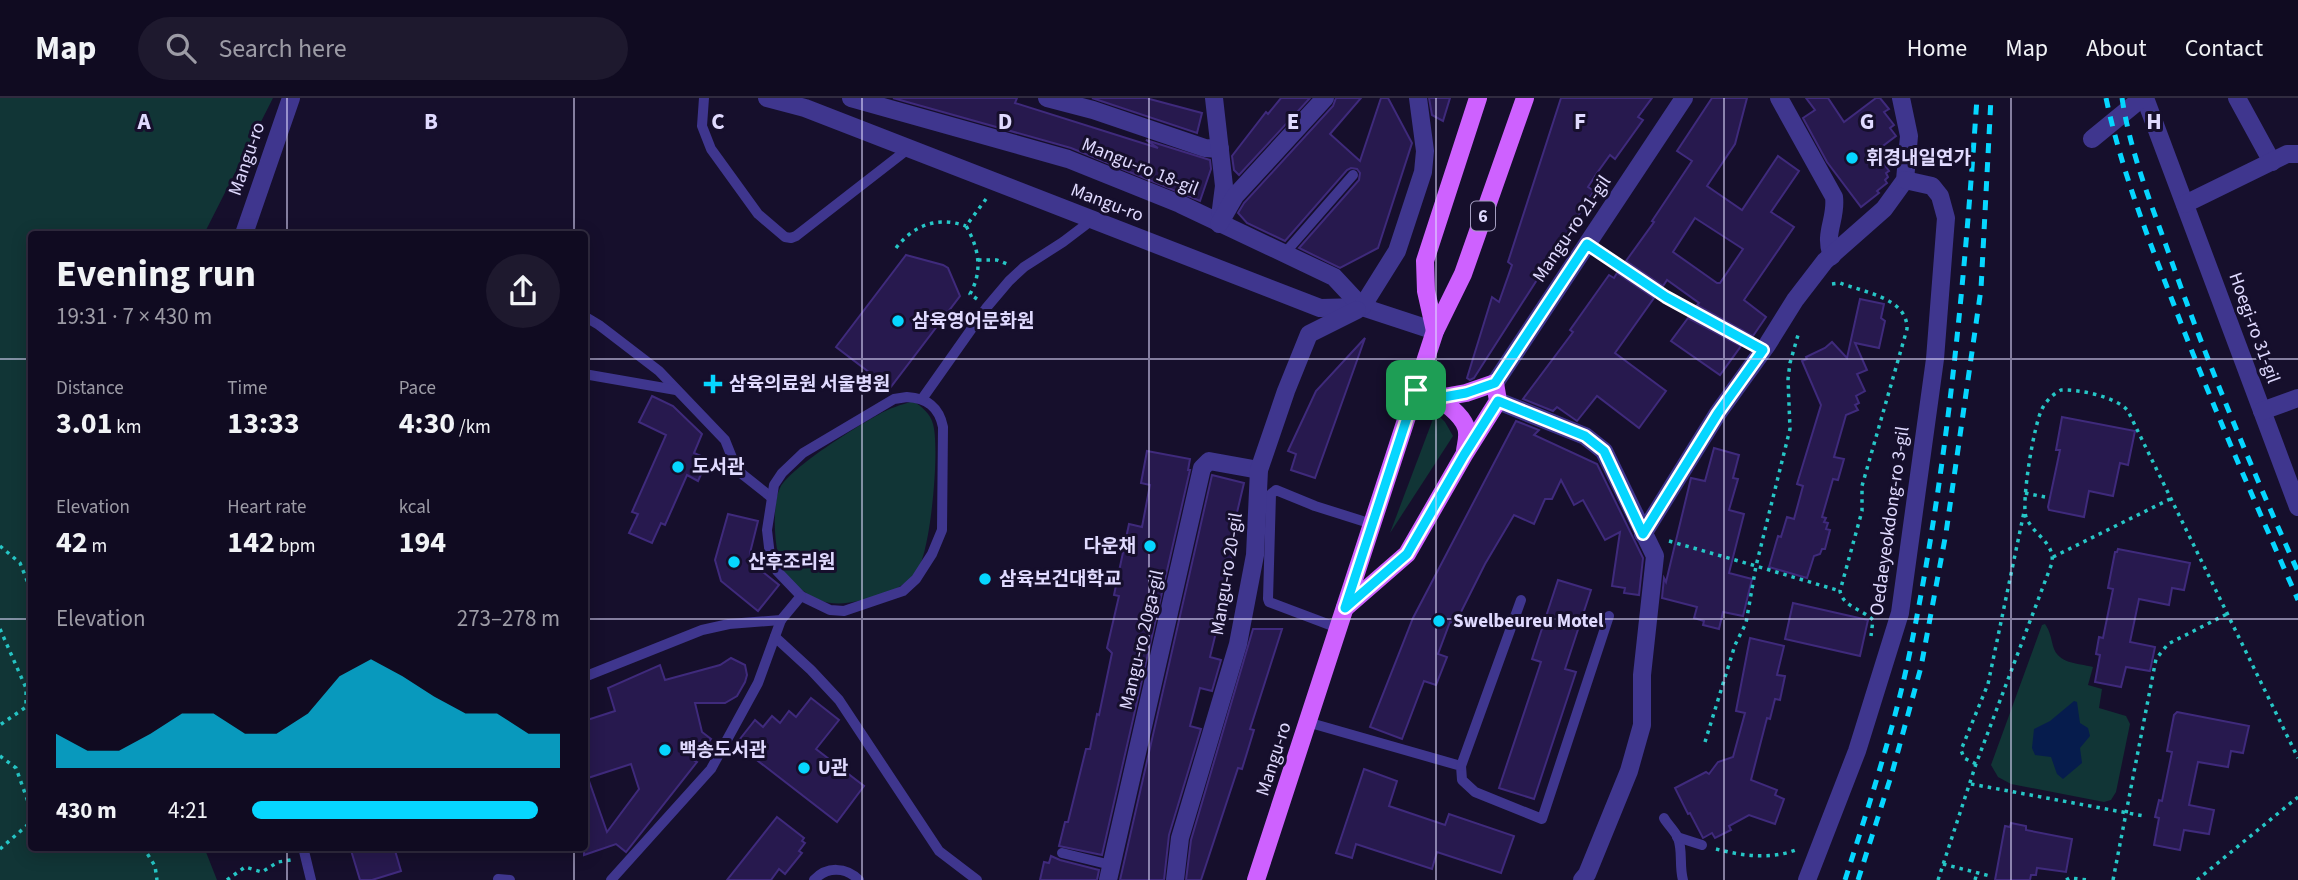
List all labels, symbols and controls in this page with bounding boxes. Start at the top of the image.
search box [138,17,628,80]
text: Map [35,25,96,72]
icon: search [162,29,200,67]
text: Search here [218,30,347,67]
text: Home [1907,31,1967,66]
text: Map [2005,31,2048,66]
text: About [2086,31,2147,66]
text: Contact [2185,31,2263,66]
text: A [136,105,151,138]
text: B [424,105,438,138]
text: C [711,105,725,138]
text: D [998,105,1012,138]
text: E [1287,105,1299,138]
text: F [1574,105,1586,138]
text: G [1860,105,1874,138]
text: H [2146,105,2162,138]
street label: Mangu-ro [222,119,272,199]
street label: Mangu-ro 18-gil [1077,131,1203,203]
place label: 휘경내일연가 [1866,145,1971,172]
marker: 휘경내일연가 [1844,150,1860,166]
street label: Mangu-ro 21-gil [1526,170,1618,288]
street label: Mangu-ro [1067,177,1147,229]
road number: 6 [1471,202,1495,230]
text: Evening run [56,247,256,301]
button: share [486,254,560,328]
street label: Hoegi-ro 31-gil [2221,269,2287,387]
text: 19:31 · 7 × 430 m [56,300,212,333]
place label: 삼육영어문화원 [912,308,1034,335]
marker: 삼육영어문화원 [890,313,906,329]
pin [1386,360,1446,420]
place label: 삼육의료원 서울병원 [729,371,890,398]
icon: arrive [1397,371,1435,409]
marker: 삼육의료원 서울병원 [703,374,723,394]
text: Distance [56,375,124,402]
text: Time [227,375,267,402]
text: Pace [399,375,436,402]
text: 3.01 [56,402,113,445]
text: 13:33 [227,402,300,445]
text: 4:30 [399,402,455,445]
text: km [113,414,142,441]
text: /km [455,414,491,441]
street label: Oedaeyeokdong-ro 3-gil [1863,424,1917,617]
place label: 도서관 [692,454,745,481]
marker: 도서관 [670,459,686,475]
text: Elevation [56,494,130,521]
text: Heart rate [227,494,306,521]
text: kcal [399,494,431,521]
street label: Mangu-ro 20-gil [1204,511,1250,637]
text: 42 [56,521,88,564]
text: 142 [227,521,275,564]
text: 194 [399,521,446,564]
text: m [88,533,107,560]
text: bpm [275,533,315,560]
place label: 다운채 [1084,533,1136,560]
marker: 다운채 [1142,538,1158,554]
place label: 산후조리원 [748,549,835,576]
marker: 산후조리원 [726,554,742,570]
place label: 삼육보건대학교 [999,566,1121,593]
street label: Mangu-ro 20ga-gil [1113,567,1171,713]
marker: 삼육보건대학교 [977,571,993,587]
text: Elevation [56,602,146,635]
text: 273–278 m [457,602,560,635]
place label: Swelbeureu Motel [1453,608,1604,635]
marker: Swelbeureu Motel [1431,613,1447,629]
street label: Mangu-ro [1249,719,1299,799]
place label: 백송도서관 [679,737,767,764]
marker: 백송도서관 [657,742,673,758]
place label: U관 [818,755,849,782]
marker: U관 [796,760,812,776]
text: 430 m [56,794,117,827]
text: 4:21 [168,794,208,827]

